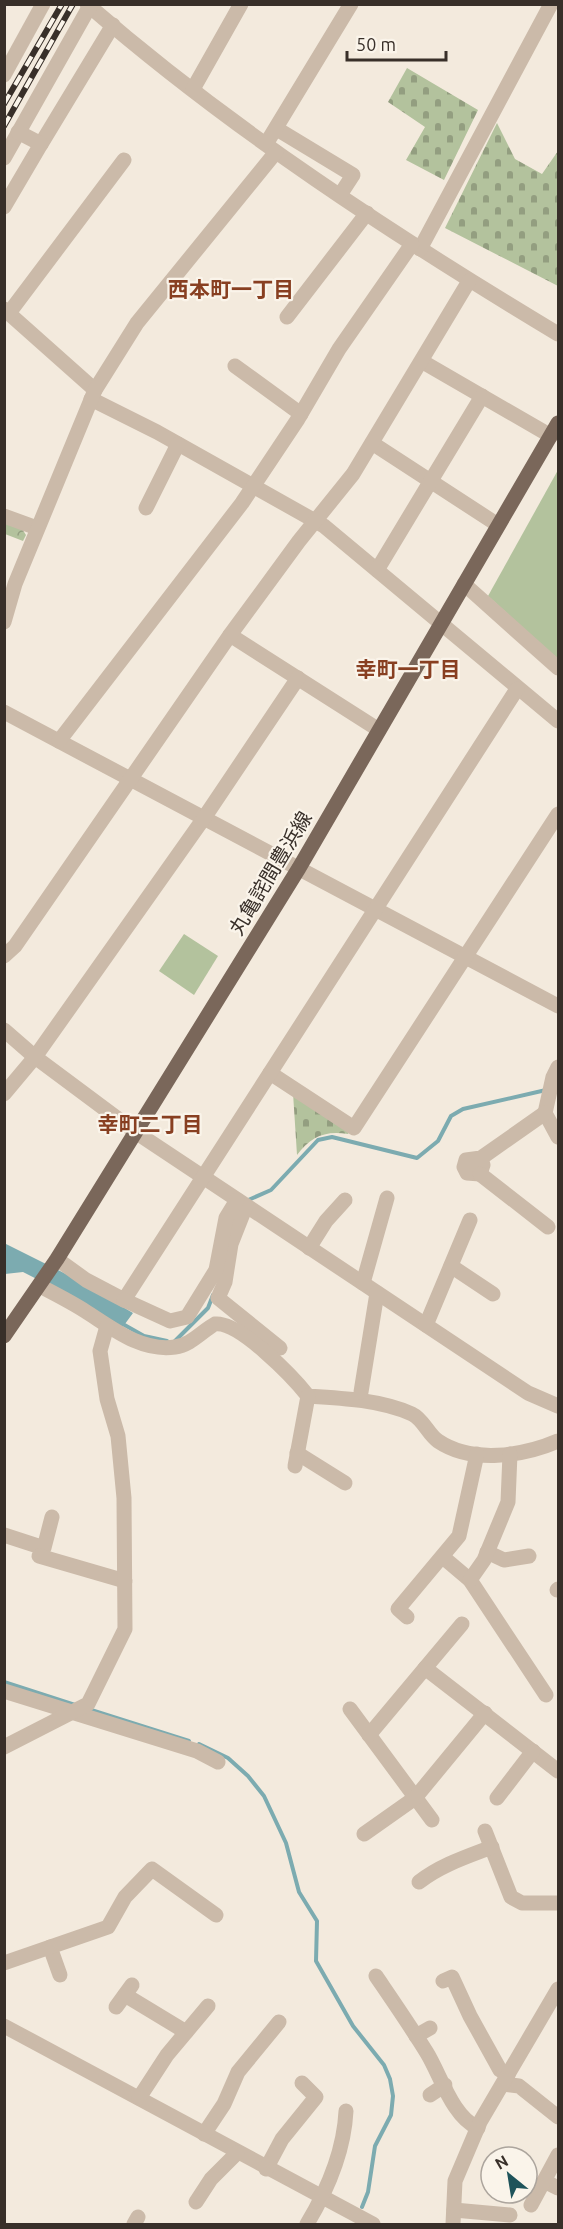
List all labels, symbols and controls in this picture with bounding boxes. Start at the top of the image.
scale bar [347,24,446,62]
text: 50 m [356,34,396,54]
district label: 西本町一丁目 [168,277,294,301]
district label: 幸町一丁目 [356,657,461,681]
street label: 丸亀詫間豊浜線 [224,807,316,939]
district label: 幸町二丁目 [98,1112,203,1136]
north arrow [479,2145,539,2205]
text: N [492,2151,511,2173]

